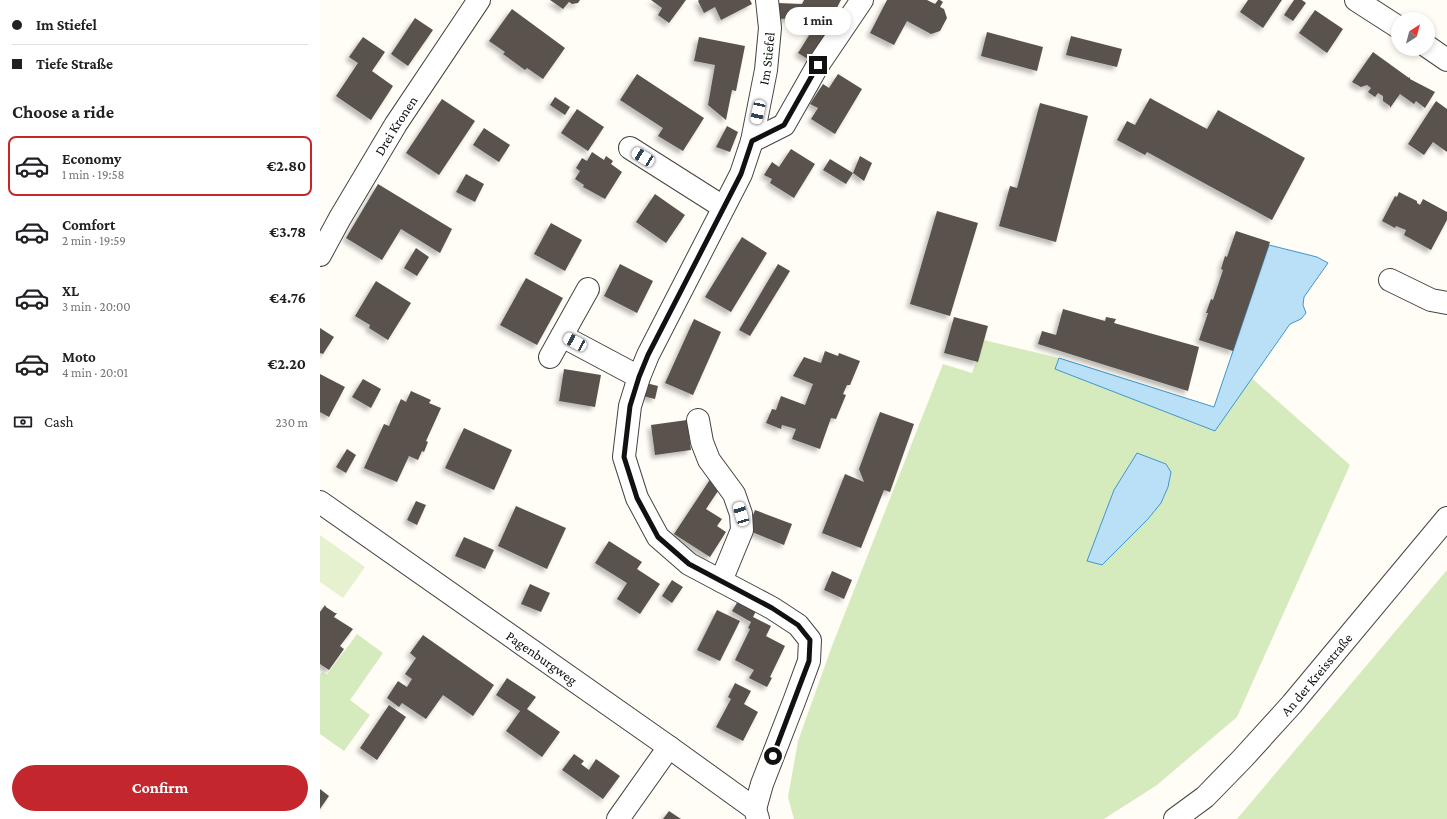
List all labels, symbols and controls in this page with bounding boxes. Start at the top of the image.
callout: 1 min [785,7,851,35]
north arrow [1391,12,1435,56]
map controls [1391,12,1435,56]
text: 1 min [803,13,833,28]
text: Im Stiefel [36,17,97,33]
street label: Im Stiefel [755,31,778,86]
text: Tiefe Straße [36,56,113,72]
route end [809,56,827,74]
street label: Drei Kronen [371,92,421,158]
car [750,99,766,125]
text: Choose a ride [12,102,114,122]
car [630,146,656,168]
icon: car [14,148,50,184]
text: Economy [62,151,121,167]
text: €2.80 [266,158,306,174]
text: 1 min · 19:58 [62,167,125,182]
icon: car [14,214,50,250]
text: Comfort [62,217,116,233]
text: €3.78 [269,224,306,240]
text: 2 min · 19:59 [62,233,126,248]
icon: car [14,280,50,316]
text: XL [62,283,79,299]
text: €4.76 [269,290,306,306]
text: 3 min · 20:00 [62,299,131,314]
car [562,331,588,353]
icon: car [14,346,50,382]
text: Moto [62,349,96,365]
text: €2.20 [268,356,306,372]
text: 4 min · 20:01 [62,365,128,380]
icon: cash [12,411,34,433]
text: Cash [44,414,74,430]
text: 230 m [275,415,308,430]
car [732,501,750,527]
street label: Pagenburgweg [503,627,581,688]
street label: An der Kreisstraße [1277,630,1356,719]
route start [764,747,782,765]
button: Confirm [12,765,308,811]

